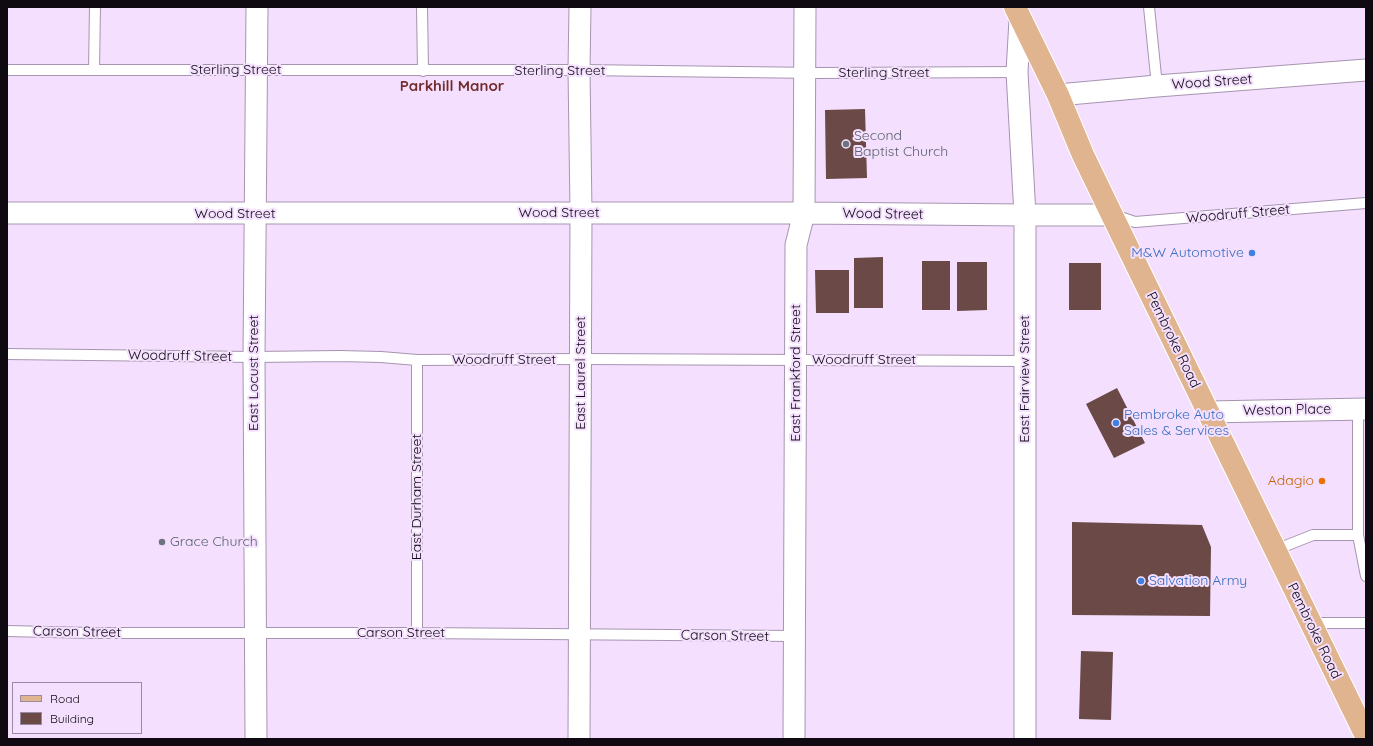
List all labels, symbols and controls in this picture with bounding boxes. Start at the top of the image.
street label: Sterling Street [191,62,281,78]
street label: Sterling Street [515,63,605,79]
street label: Sterling Street [839,65,929,81]
street label: Wood Street [1171,71,1253,93]
district label: Parkhill Manor [400,77,504,95]
place label: Second Baptist Church [854,128,948,160]
marker: Second Baptist Church [841,139,851,149]
street label: Woodruff Street [1185,201,1291,227]
street label: Wood Street [519,205,599,221]
street label: Wood Street [842,205,924,223]
street label: Wood Street [195,206,275,222]
place label: M&W Automotive [1131,245,1244,261]
marker: M&W Automotive [1247,248,1257,258]
street label: Pembroke Road [1143,289,1203,391]
street label: East Frankford Street [788,304,804,442]
street label: East Locust Street [246,315,262,431]
street label: East Fairview Street [1017,315,1033,443]
street label: East Laurel Street [573,316,589,430]
street label: Woodruff Street [128,347,232,365]
street label: Woodruff Street [452,352,556,368]
street label: Woodruff Street [812,352,916,368]
street label: Weston Place [1243,401,1331,419]
place label: Pembroke Auto Sales & Services [1124,407,1229,440]
marker: Pembroke Auto Sales & Services [1111,418,1121,428]
street label: East Durham Street [409,434,425,560]
place label: Adagio [1268,473,1314,489]
marker: Adagio [1317,476,1327,486]
place label: Grace Church [170,534,258,550]
marker: Grace Church [157,537,167,547]
place label: Salvation Army [1149,573,1247,589]
marker: Salvation Army [1136,576,1146,586]
street label: Pembroke Road [1284,580,1344,682]
street label: Carson Street [33,623,121,641]
street label: Carson Street [357,625,445,641]
street label: Carson Street [681,627,769,645]
legend [12,682,142,734]
text: Road [50,691,80,706]
text: Building [50,711,94,726]

